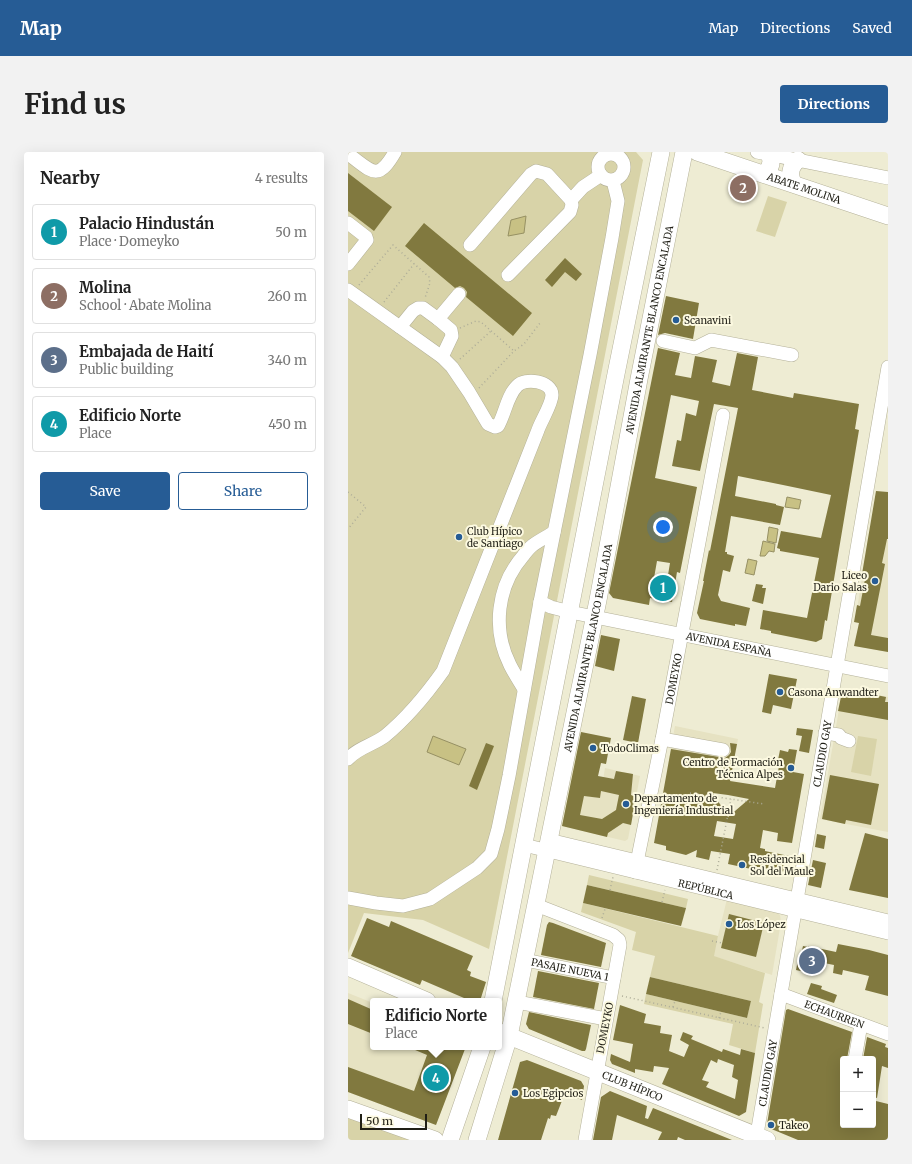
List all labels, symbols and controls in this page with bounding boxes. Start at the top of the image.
text: Map [20,16,62,40]
text: Map [708,19,738,37]
text: Directions [760,19,830,37]
text: Saved [852,19,892,37]
button: Directions [780,85,888,123]
text: Find us [24,86,126,122]
text: Nearby [40,167,100,189]
street label: ABATE MOLINA [764,169,844,207]
text: 4 results [255,170,308,187]
pin: 2 [730,173,756,203]
text: Palacio Hindustán [79,214,214,233]
street label: AVENIDA ALMIRANTE BLANCO ENCALADA [622,223,676,436]
text: 1 [51,224,57,241]
text: 50 m [275,224,307,241]
text: Place · Domeyko [79,233,179,250]
text: Molina [79,278,132,297]
text: 2 [50,288,58,305]
text: 260 m [267,288,307,305]
text: School · Abate Molina [79,297,212,314]
place label: Scanavini [684,314,731,327]
marker: Scanavini [671,315,681,325]
text: Embajada de Haití [79,342,213,361]
text: 3 [50,352,58,369]
text: 340 m [268,352,307,369]
text: Public building [79,361,173,378]
text: Edificio Norte [79,406,181,425]
text: 4 [50,416,58,433]
text: 450 m [268,416,307,433]
text: Place [79,425,112,442]
button: Save [40,472,170,510]
button: Share [178,472,308,510]
your location [653,517,673,537]
place label: Club Hípico de Santiago [467,525,523,550]
marker: Club Hípico de Santiago [454,532,464,542]
street label: AVENIDA ALMIRANTE BLANCO ENCALADA [560,542,615,754]
place label: Liceo Dario Salas [813,569,867,594]
pin: 1 [650,573,676,603]
marker: Liceo Dario Salas [870,576,880,586]
street label: AVENIDA ESPAÑA [684,629,774,659]
street label: DOMEYKO [662,652,685,705]
place label: Casona Anwandter [788,686,879,699]
marker: Casona Anwandter [775,687,785,697]
street label: CLAUDIO GAY [810,719,834,788]
place label: TodoClimas [601,742,659,755]
marker: TodoClimas [588,743,598,753]
place label: Centro de Formación Técnica Alpes [683,756,783,781]
marker: Centro de Formación Técnica Alpes [786,763,796,773]
place label: Departamento de Ingeniería Industrial [634,792,733,817]
marker: Departamento de Ingeniería Industrial [621,799,631,809]
place label: Residencial Sol del Maule [750,853,814,878]
marker: Residencial Sol del Maule [737,860,747,870]
street label: REPÚBLICA [677,876,736,902]
place label: Los López [737,918,786,931]
marker: Los López [724,919,734,929]
pin: 3 [799,946,825,976]
street label: PASAJE NUEVA 1 [530,955,611,983]
street label: ECHAURREN [803,997,866,1031]
popup [370,998,502,1050]
street label: DOMEYKO [594,1001,616,1055]
text: Edificio Norte [385,1006,487,1025]
text: Place [385,1025,417,1042]
street label: CLAUDIO GAY [755,1038,780,1107]
map controls [840,1056,876,1128]
button: + [840,1056,876,1092]
pin: 4 [423,1063,449,1093]
street label: CLUB HÍPICO [600,1068,665,1104]
place label: Los Egipcios [523,1087,583,1100]
marker: Los Egipcios [510,1088,520,1098]
button: − [840,1092,876,1128]
scale bar [360,1112,427,1131]
text: 50 m [366,1114,393,1128]
place label: Takeo [779,1119,809,1132]
marker: Takeo [766,1120,776,1130]

